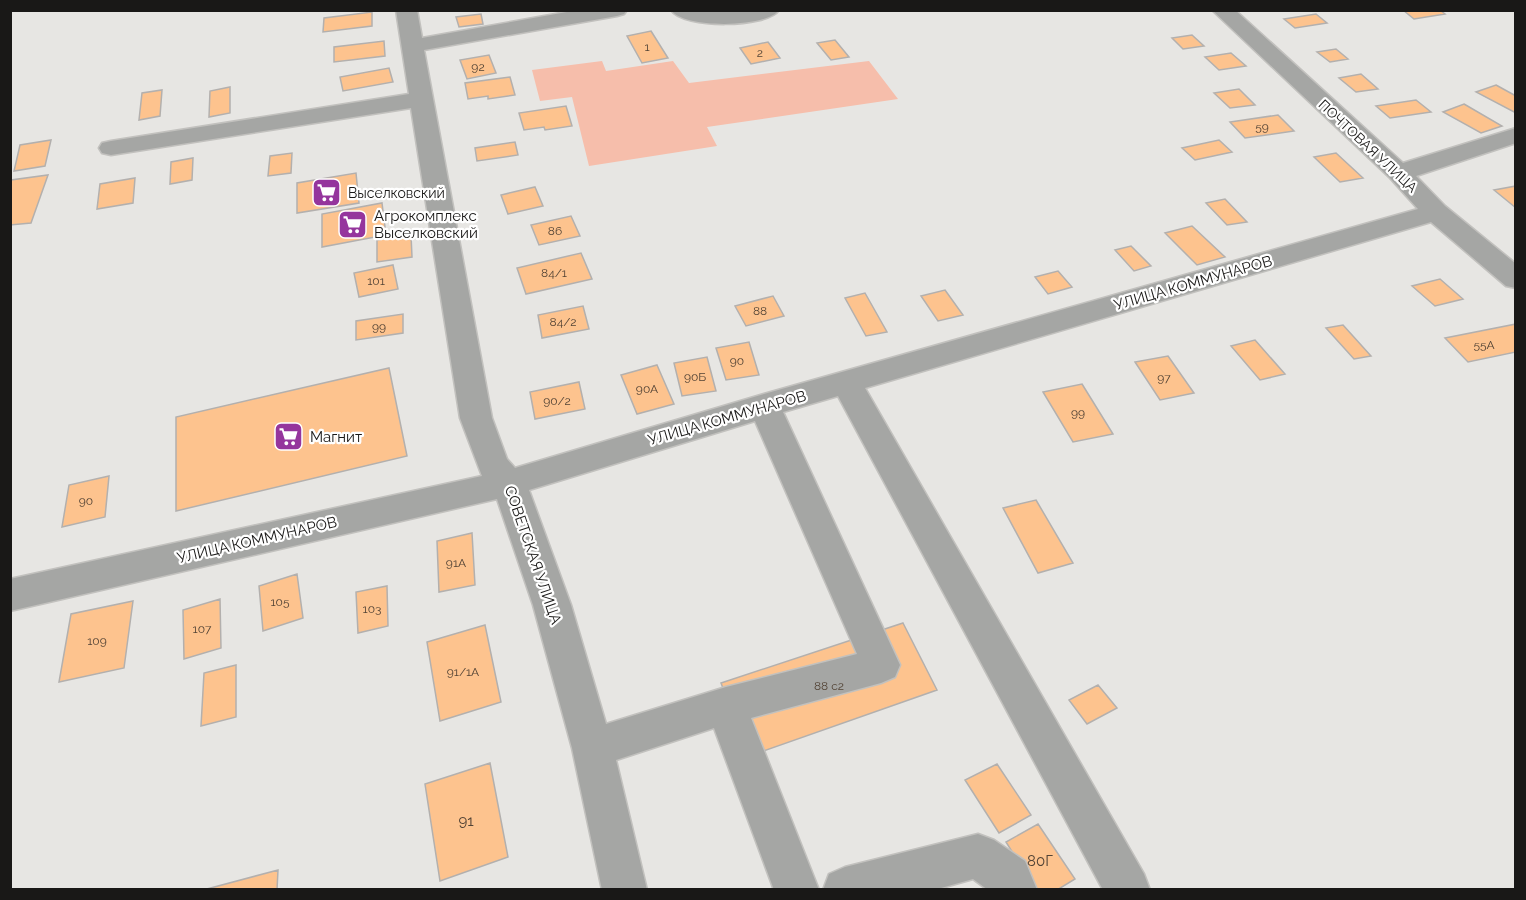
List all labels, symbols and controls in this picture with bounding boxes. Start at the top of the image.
house number: 1 [644,40,650,54]
house number: 2 [757,46,763,60]
house number: 92 [471,60,485,74]
street label: ПОЧТОВАЯ УЛИЦА [1316,96,1421,196]
house number: 59 [1255,120,1269,134]
supermarket icon: Выселковский [311,177,343,209]
place label: Выселковский [348,185,445,201]
place label: Агрокомплекс Выселковский [374,207,478,242]
supermarket icon: Агрокомплекс Выселковский [337,209,369,241]
house number: 86 [548,224,562,238]
street label: УЛИЦА КОММУНАРОВ [1112,252,1274,314]
house number: 84/1 [541,266,567,280]
house number: 101 [367,274,385,288]
house number: 88 [753,304,767,318]
house number: 84/2 [550,315,576,329]
house number: 99 [372,320,386,334]
house number: 55А [1473,338,1495,352]
house number: 90 [730,354,744,368]
house number: 90Б [684,370,706,384]
house number: 97 [1157,371,1171,385]
house number: 90А [636,382,658,396]
street label: УЛИЦА КОММУНАРОВ [646,387,808,449]
house number: 90/2 [543,394,571,408]
house number: 99 [1071,406,1085,420]
supermarket icon: Магнит [273,421,305,453]
place label: Магнит [310,428,362,446]
street label: СОВЕТСКАЯ УЛИЦА [501,483,565,627]
house number: 90 [79,494,93,508]
street label: УЛИЦА КОММУНАРОВ [175,513,339,567]
house number: 91А [446,556,466,570]
house number: 105 [270,595,290,609]
house number: 103 [363,602,381,616]
house number: 107 [193,622,212,636]
house number: 109 [87,634,107,648]
house number: 91/1А [447,665,479,679]
house number: 88 с2 [814,679,844,693]
house number: 91 [458,812,474,830]
house number: 80Г [1027,852,1053,870]

